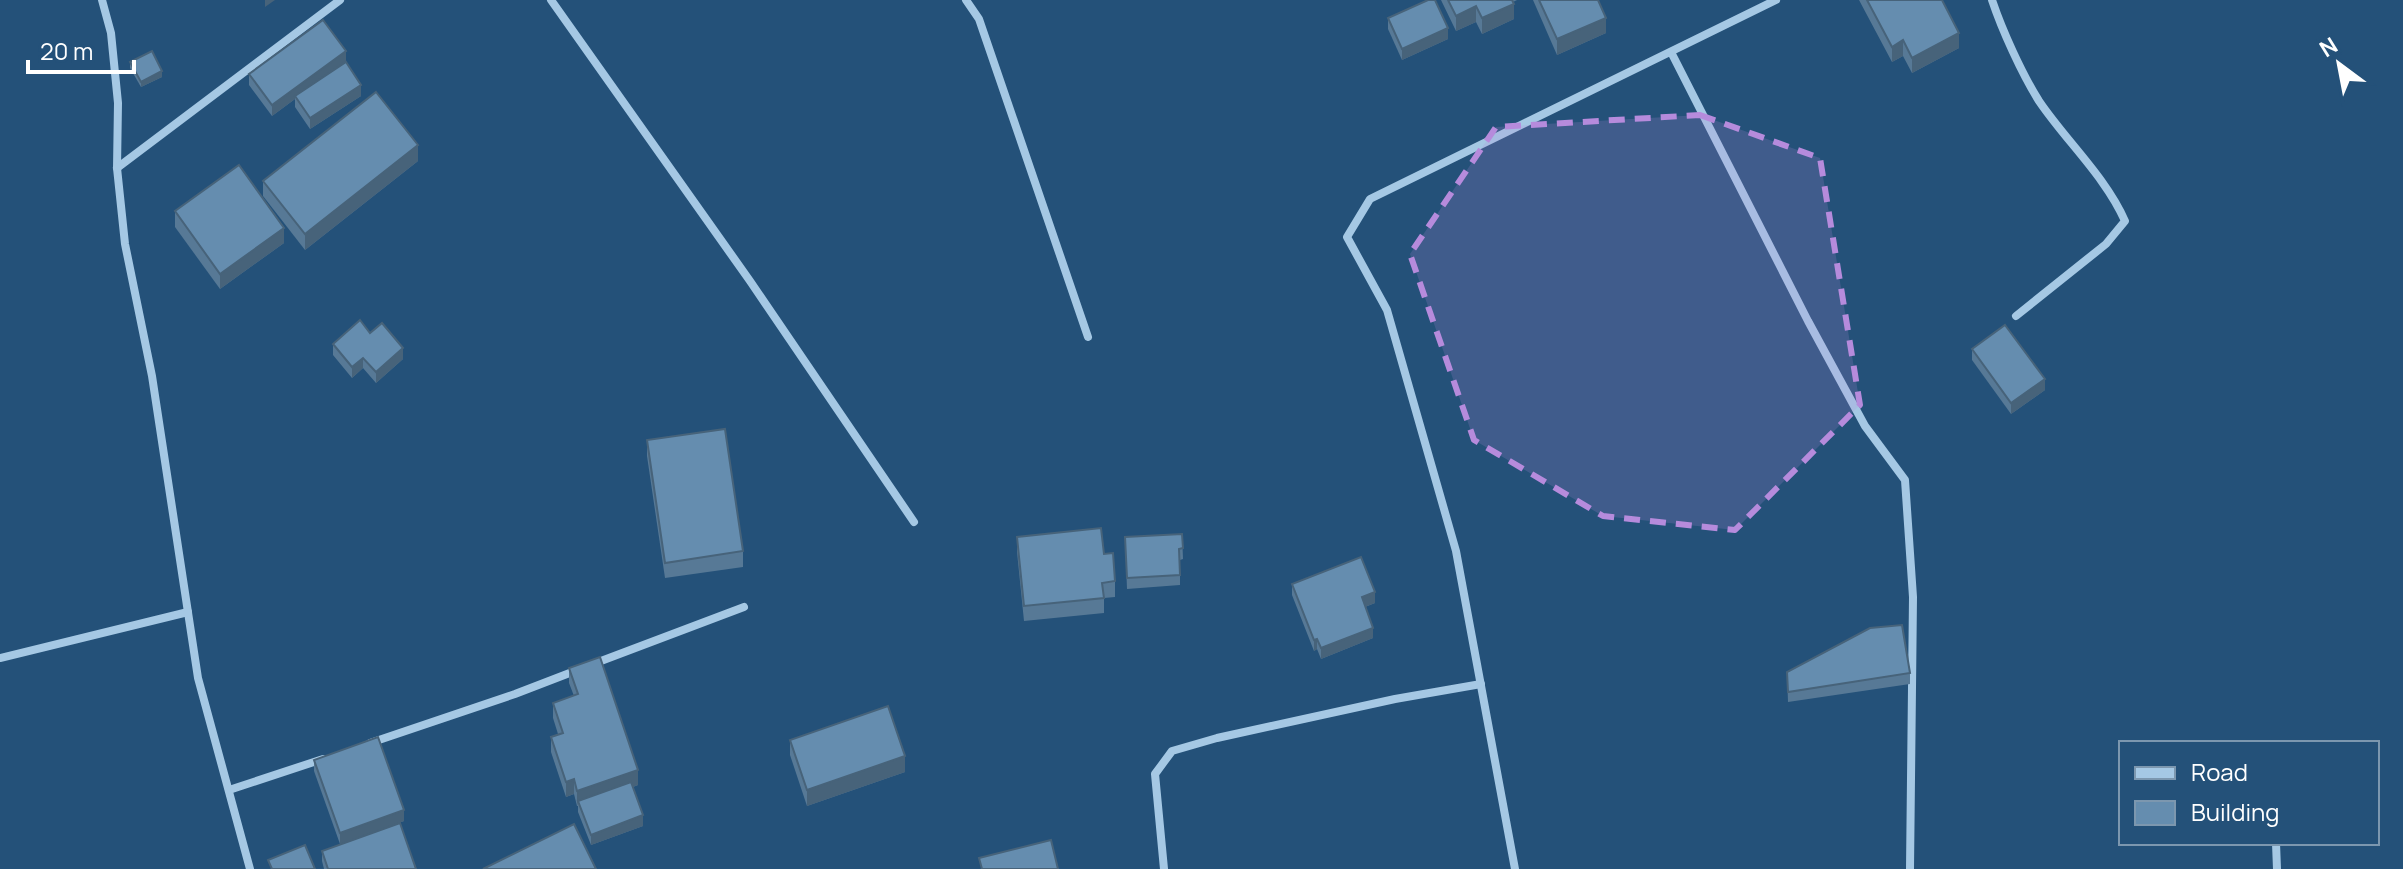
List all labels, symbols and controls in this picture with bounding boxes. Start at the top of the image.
scale bar [28,24,134,74]
north arrow [2299,24,2379,104]
text: N [2314,30,2343,64]
text: 20 m [40,34,93,67]
legend [2119,741,2379,845]
text: Road [2191,755,2248,788]
text: Building [2191,795,2279,828]

